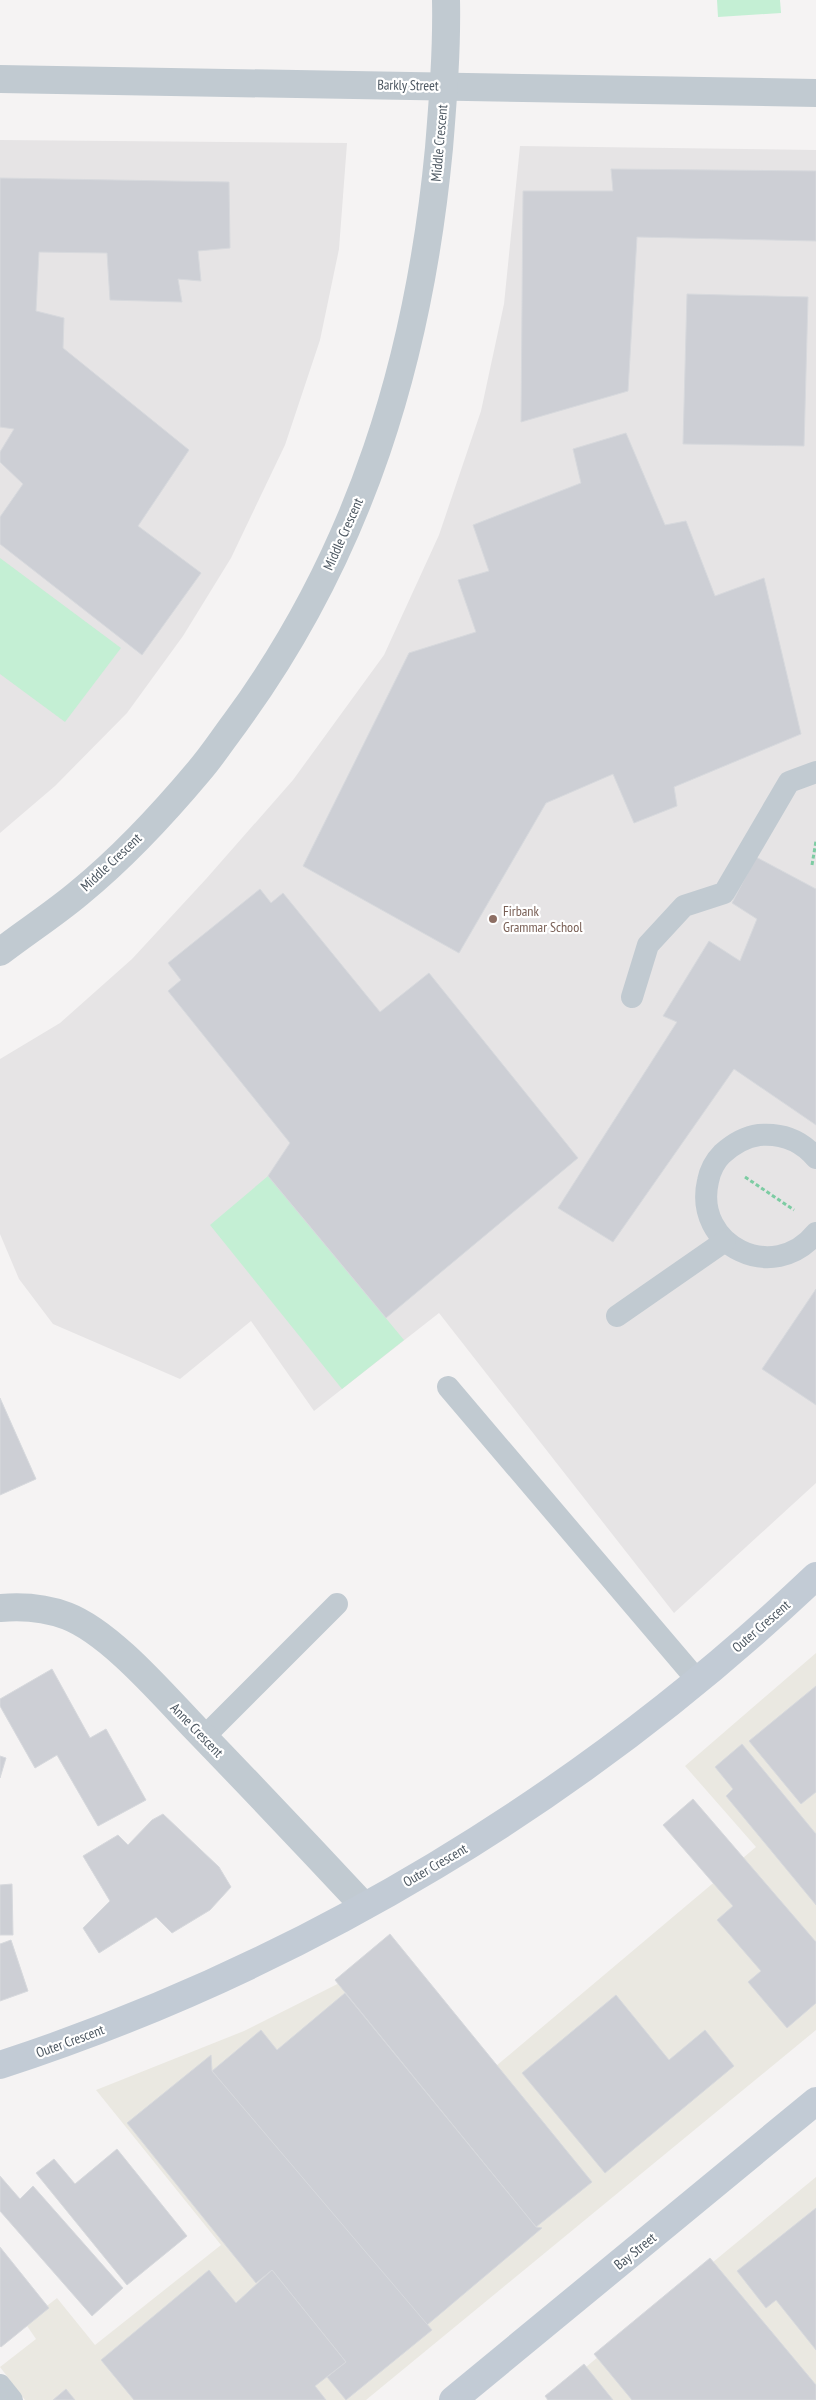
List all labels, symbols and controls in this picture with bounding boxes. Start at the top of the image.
street label: Barkly Street [377,75,439,95]
street label: Middle Crescent [427,104,451,182]
street label: Middle Crescent [319,495,367,573]
street label: Middle Crescent [77,829,145,895]
place label: Firbank Grammar School [503,902,583,936]
marker: Firbank Grammar School [487,913,499,925]
street label: Outer Crescent [728,1596,794,1656]
street label: Anne Crescent [167,1699,227,1761]
street label: Outer Crescent [400,1839,470,1891]
street label: Outer Crescent [33,2020,107,2062]
street label: Bay Street [610,2228,660,2273]

